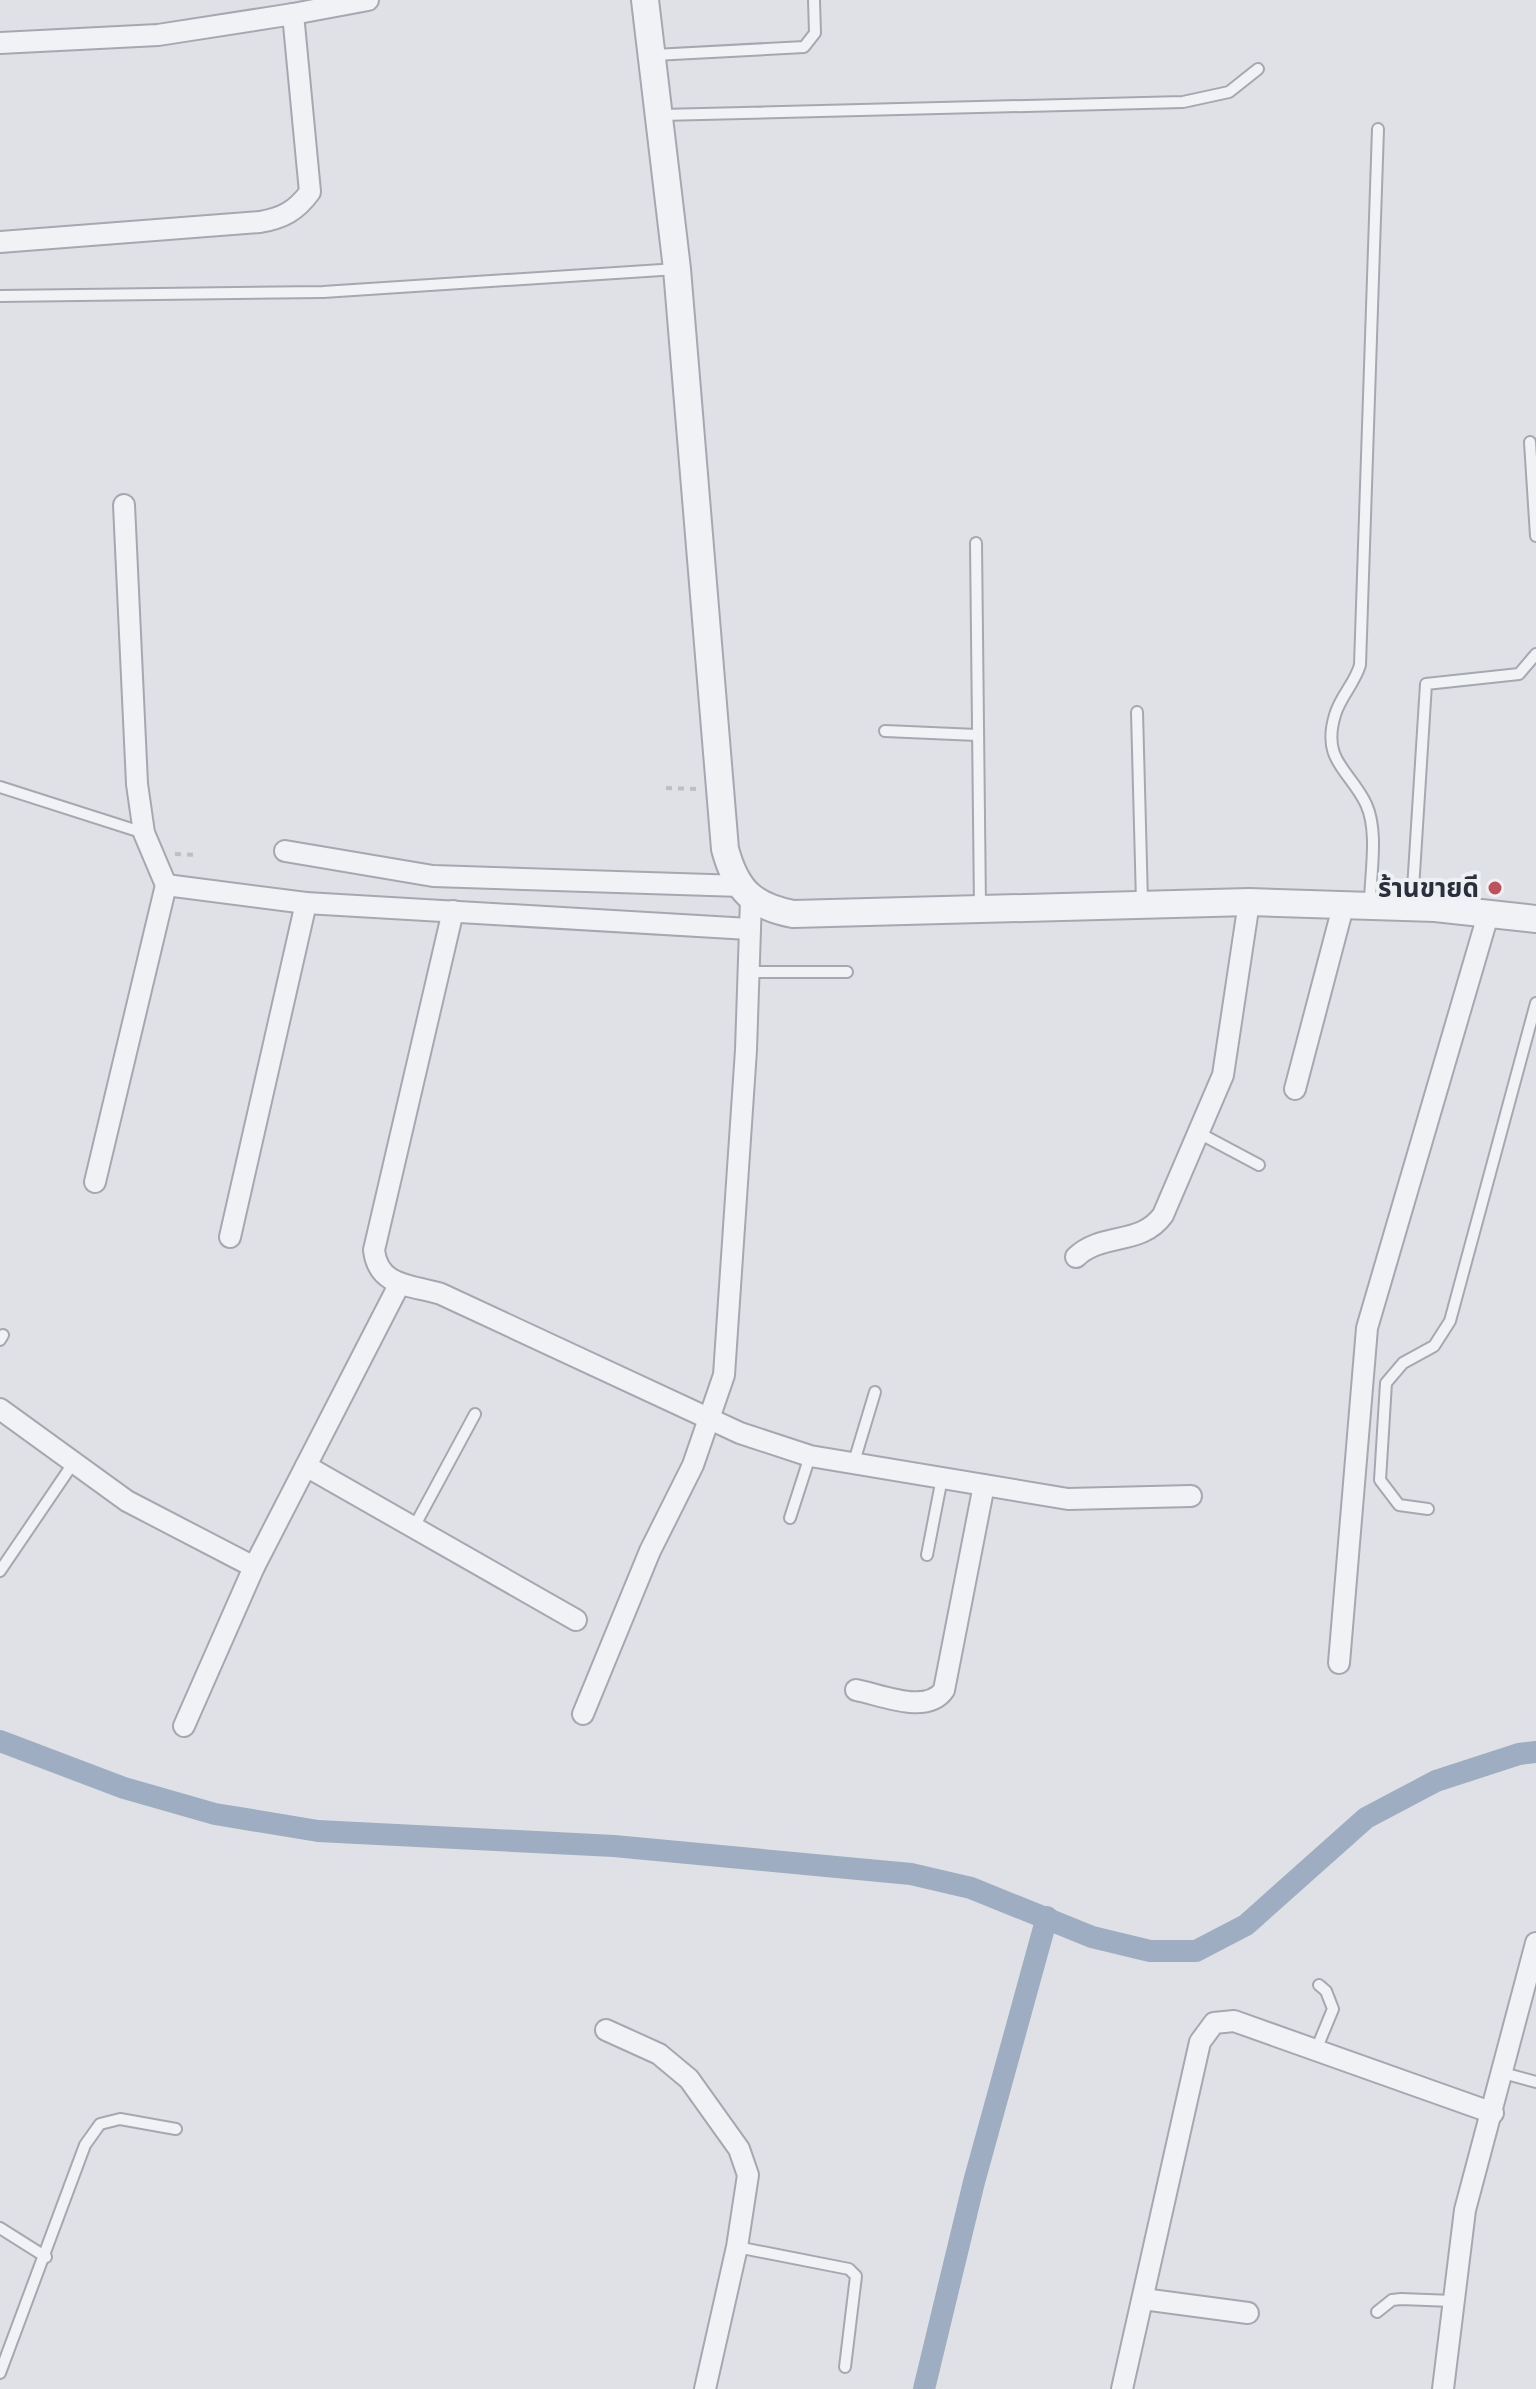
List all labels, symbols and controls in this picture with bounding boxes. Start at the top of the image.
place label: ร้านขายดี [1378,870,1479,907]
marker: ร้านขายดี [1486,879,1504,897]

